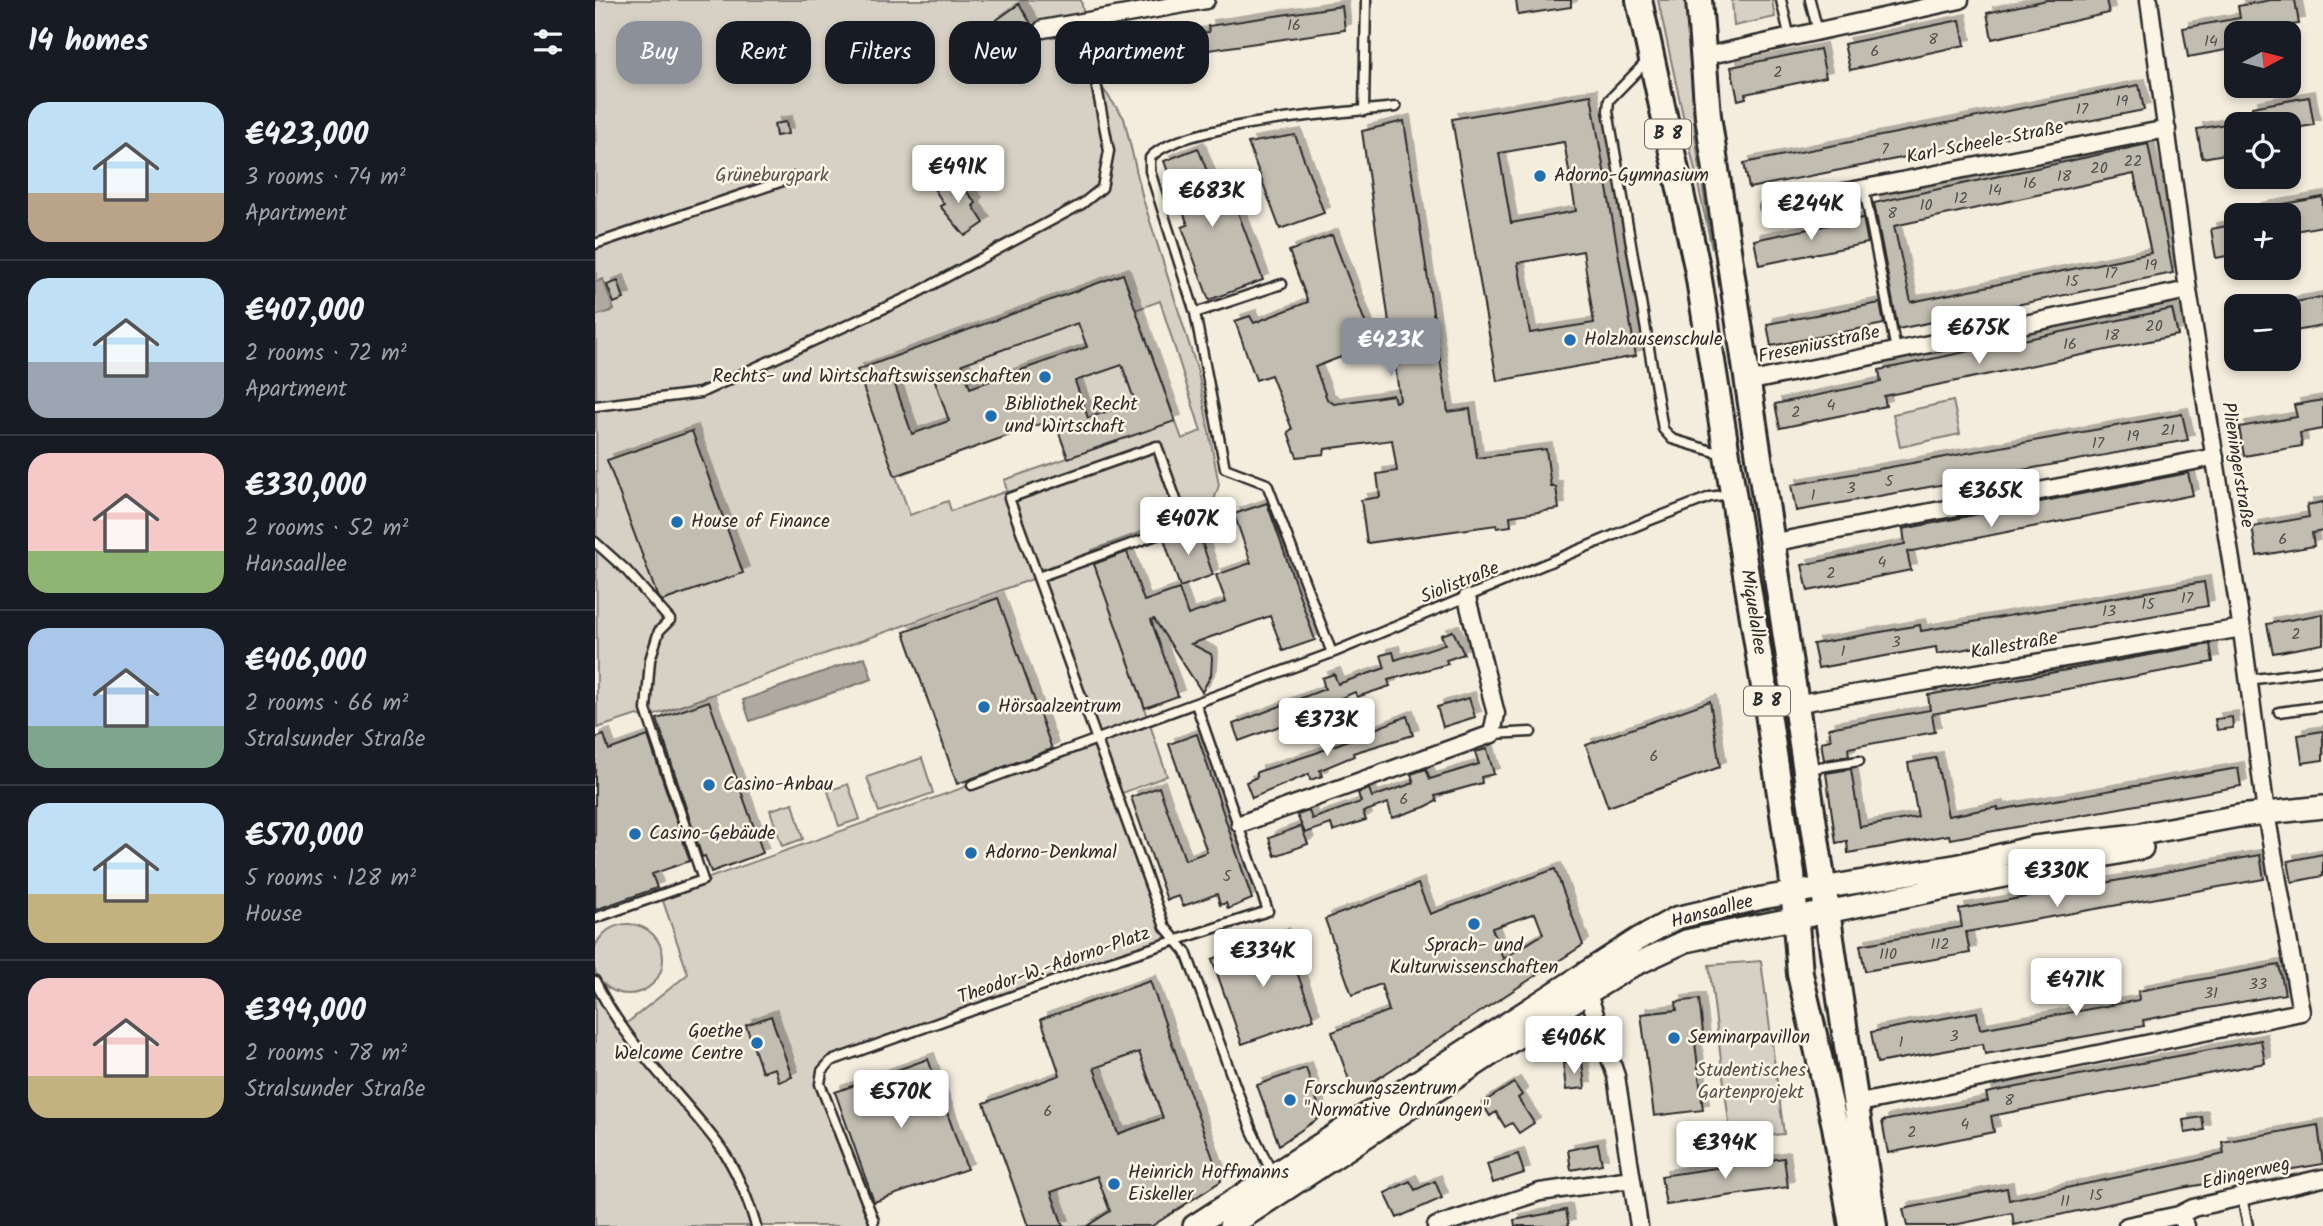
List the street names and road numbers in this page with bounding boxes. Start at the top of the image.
street label: Karl-Scheele-Straße [1904,113,2067,173]
road number: B 8 [1645,119,1691,148]
street label: Freseniusstraße [1755,317,1883,373]
street label: Plieningerstraße [2212,400,2262,531]
street label: Siolistraße [1416,553,1504,612]
street label: Miquelallee [1731,567,1775,657]
street label: Kallestraße [1968,623,2061,668]
road number: B 8 [1744,686,1790,716]
street label: Hansaallee [1667,887,1757,937]
street label: Theodor-W.-Adorno-Platz [954,919,1154,1013]
street label: Edingerweg [2199,1149,2293,1199]

